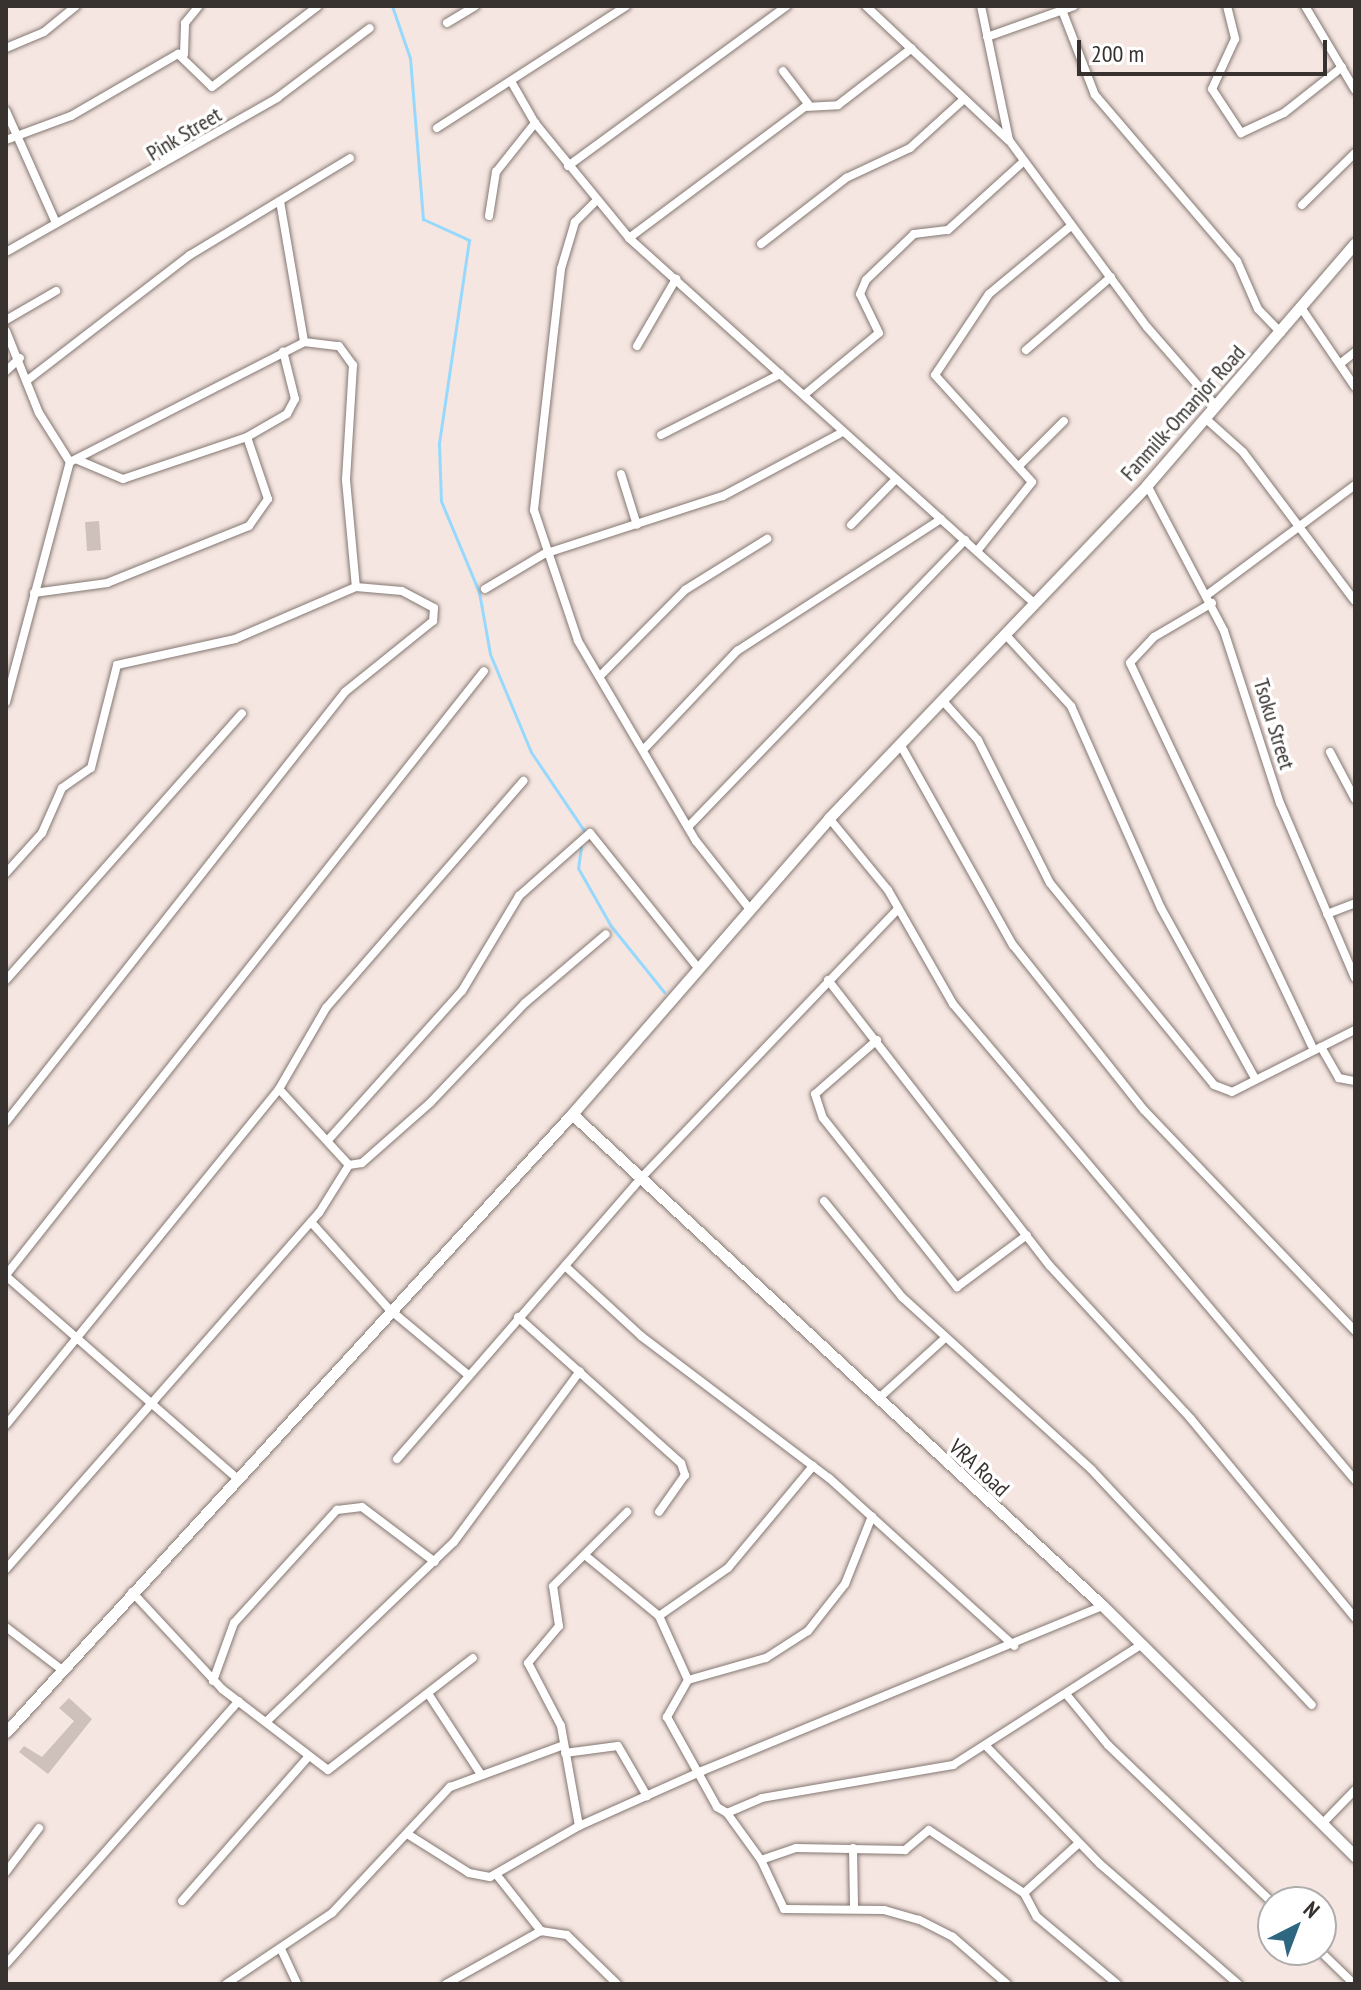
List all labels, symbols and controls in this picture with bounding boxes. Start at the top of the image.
scale bar [1081,24,1331,74]
text: 200 m [1091,38,1144,69]
street label: Pink Street [142,101,226,167]
street label: Fanmilk-Omanjor Road [1115,340,1251,486]
street label: Tsoku Street [1248,676,1300,772]
street label: VRA Road [943,1434,1015,1502]
north arrow [1257,1886,1337,1966]
text: N [1298,1895,1326,1924]

